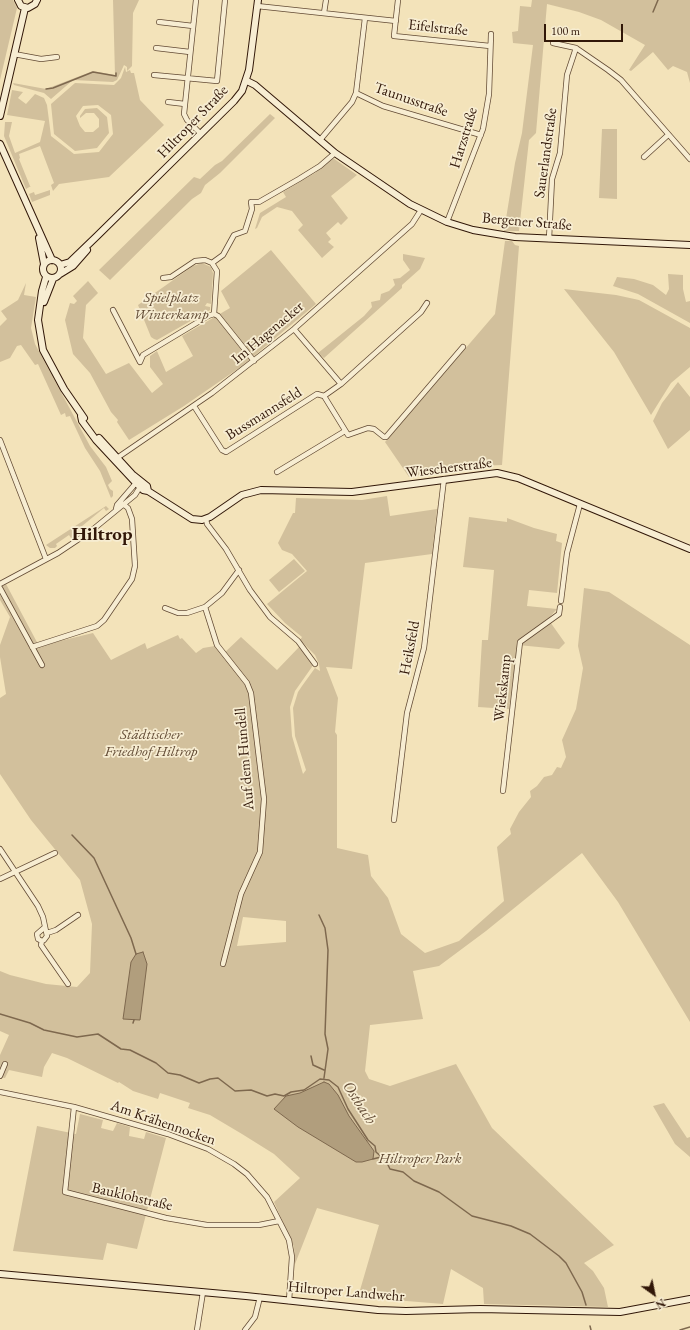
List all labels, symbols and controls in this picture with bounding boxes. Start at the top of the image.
street label: Eifelstraße [407,16,469,40]
scale bar [546,16,625,42]
text: 100 m [551,23,580,39]
street label: Taunusstraße [372,79,450,121]
street label: Hiltroper Straße [154,82,232,162]
street label: Harzstraße [446,105,482,171]
street label: Sauerlandstraße [531,107,561,199]
street label: Bergener Straße [481,209,573,235]
park label: Spielplatz Winterkamp [133,289,209,324]
street label: Im Hagenacker [228,298,308,368]
street label: Bussmannsfeld [223,384,305,444]
street label: Wiescherstraße [405,454,493,482]
district label: Hiltrop [72,524,132,546]
street label: Heiksfeld [396,619,424,677]
street label: Wiekskamp [491,654,515,722]
street label: Auf dem Hundell [232,707,258,811]
park label: Städtischer Friedhof Hiltrop [105,726,197,761]
water label: Ostbach [338,1078,380,1128]
street label: Am Krähennocken [108,1097,218,1149]
park label: Hiltroper Park [378,1150,462,1168]
street label: Bauklohstraße [90,1179,174,1215]
north arrow [634,1274,674,1314]
street label: Hiltroper Landwehr [287,1278,405,1306]
text: N [653,1296,668,1312]

